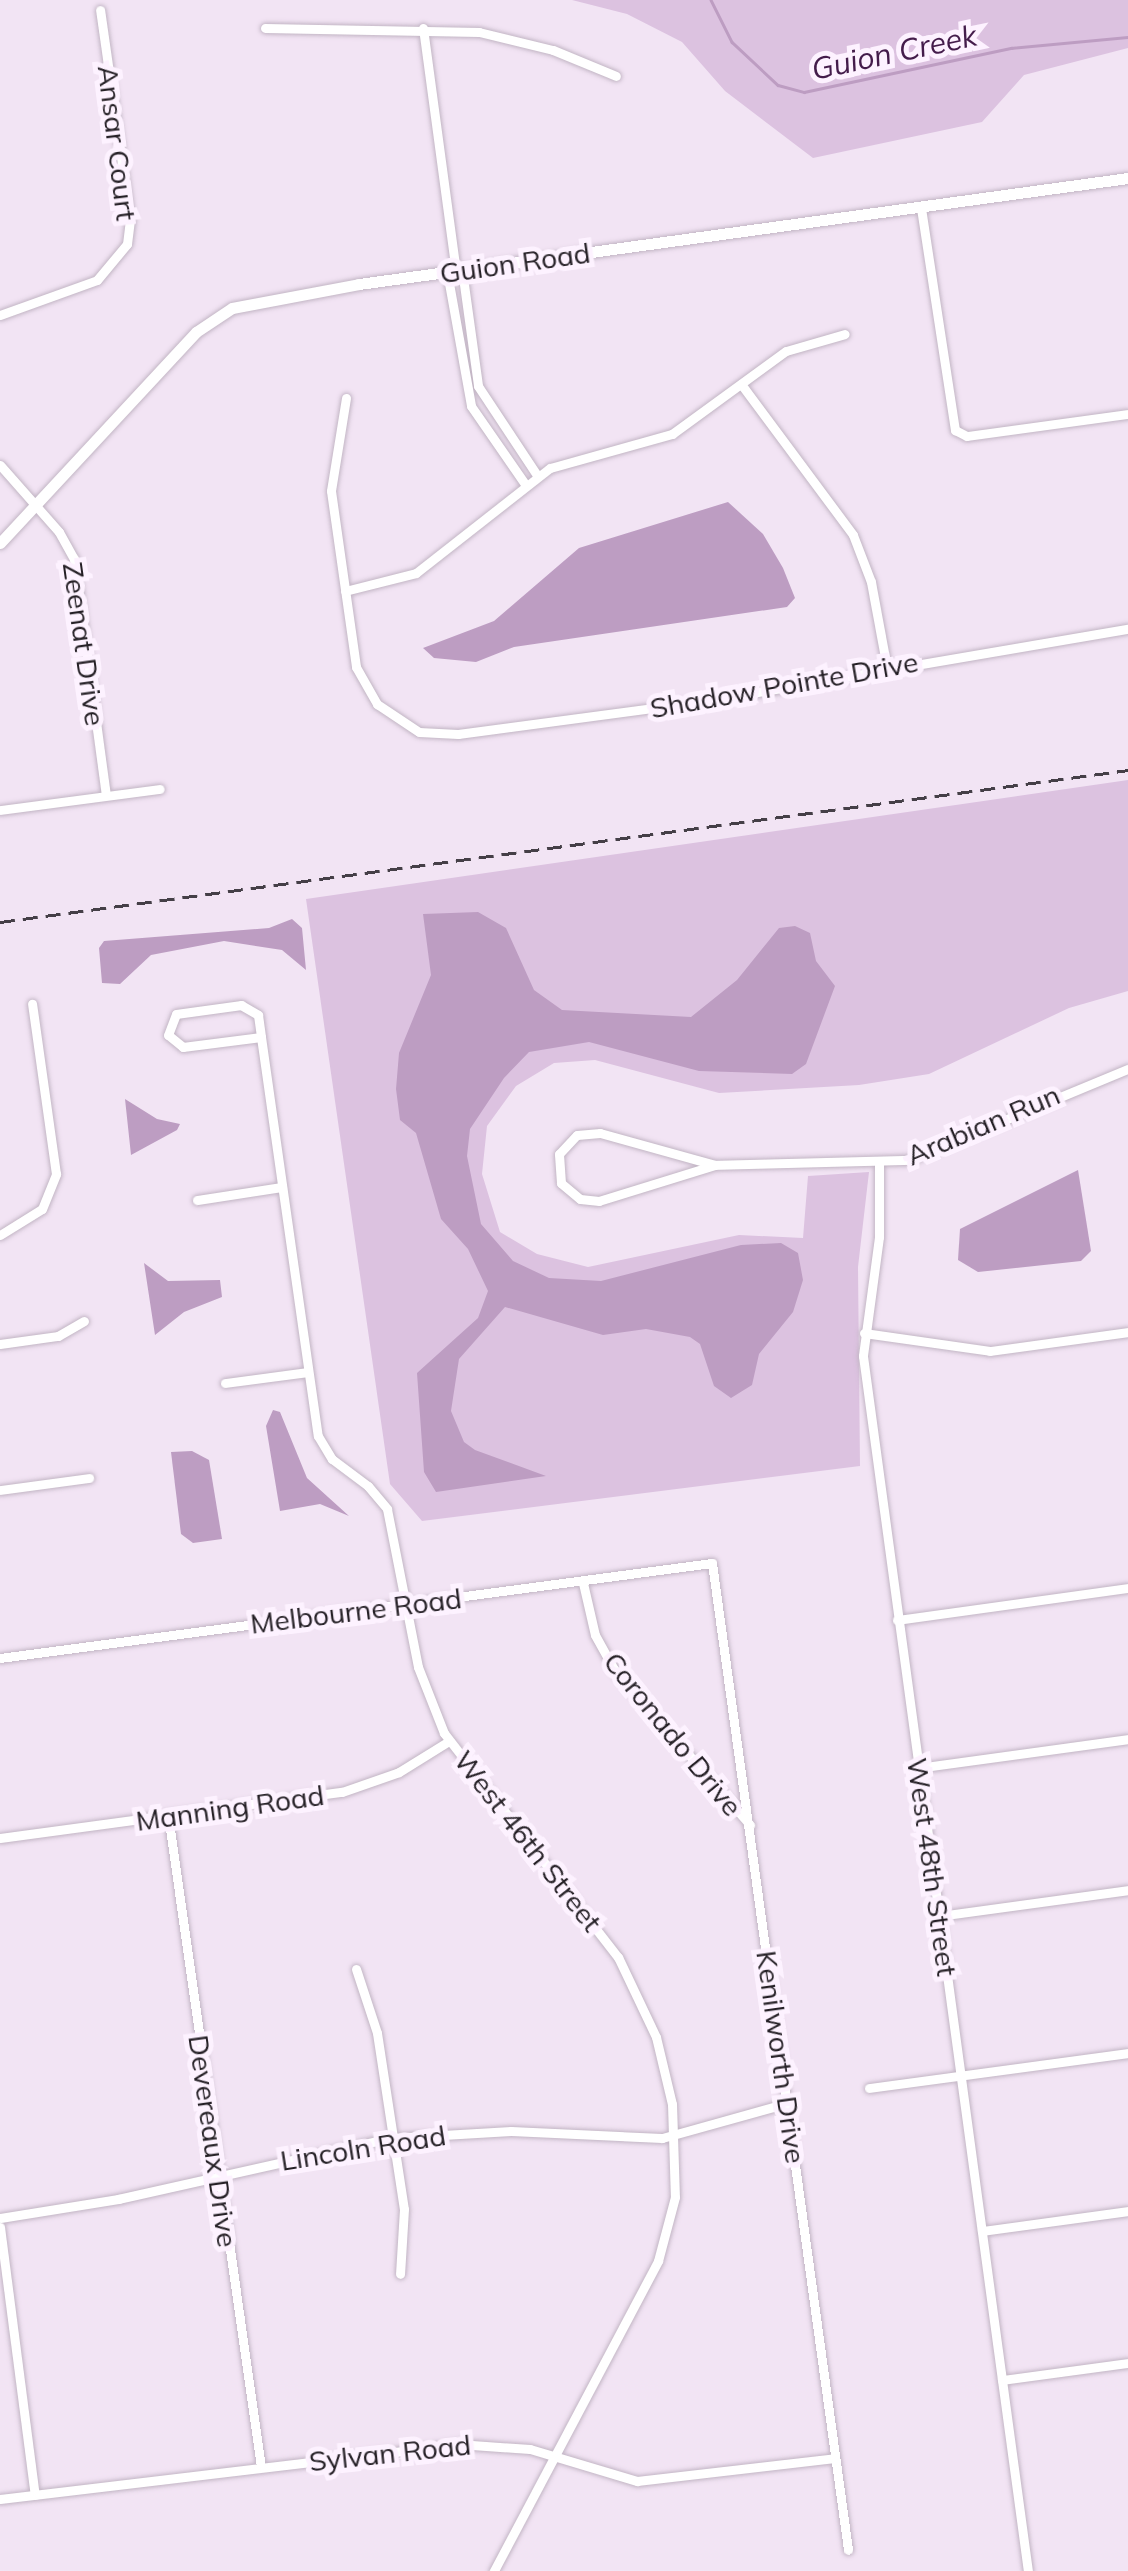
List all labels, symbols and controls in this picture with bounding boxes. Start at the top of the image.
water label: Guion Creek [808,17,980,87]
street label: Ansar Court [91,63,143,223]
street label: Guion Road [438,236,592,290]
street label: Zeenat Drive [56,560,112,728]
street label: Shadow Pointe Drive [647,645,921,725]
street label: Arabian Run [901,1078,1065,1172]
street label: Melbourne Road [248,1581,464,1641]
street label: Coronado Drive [597,1645,749,1823]
street label: West 46th Street [447,1744,609,1938]
street label: West 48th Street [900,1756,964,1978]
street label: Manning Road [134,1778,326,1838]
street label: Kenilworth Drive [749,1948,813,2166]
street label: Devereaux Drive [181,2033,245,2249]
street label: Lincoln Road [278,2118,448,2178]
street label: Sylvan Road [307,2428,473,2478]

